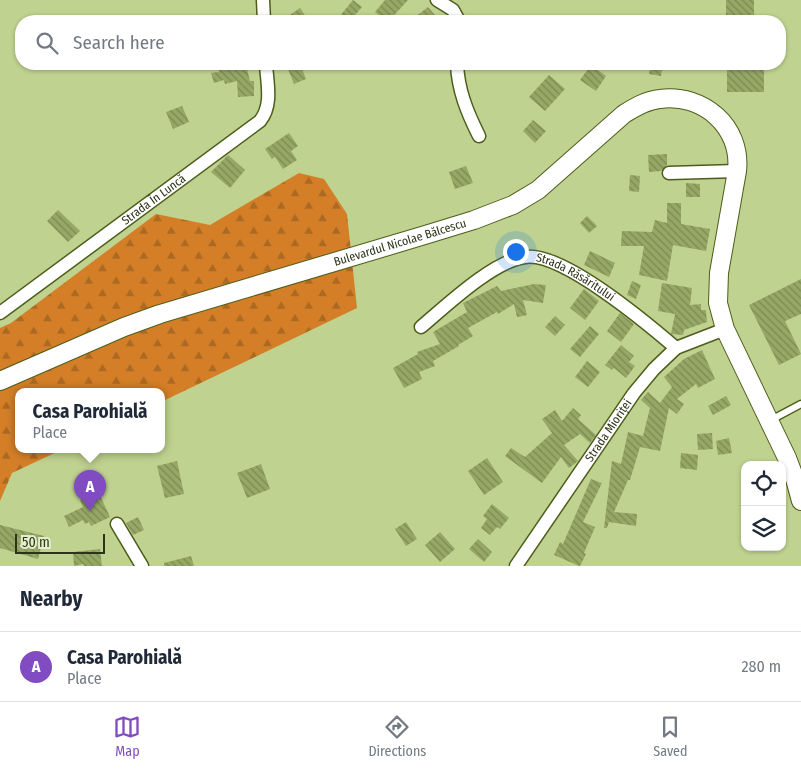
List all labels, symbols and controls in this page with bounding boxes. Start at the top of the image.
search box [15,15,786,70]
icon: search [33,29,61,57]
text: Search here [73,31,165,54]
street label: Strada În Luncă [119,171,188,228]
street label: Bulevardul Nicolae Bălcescu [332,216,468,269]
your location [503,239,529,265]
street label: Strada Răsăritului [535,250,618,304]
popup [15,388,165,453]
street label: Strada Mioriței [582,397,635,464]
text: Casa Parohială [33,400,147,423]
text: Place [33,423,67,442]
map controls [741,461,786,551]
button: locate [741,461,786,506]
pin: A [74,470,106,511]
button: layers [741,506,786,551]
scale bar [15,531,105,554]
text: 50 m [22,534,50,551]
text: Nearby [20,586,82,612]
text: Casa Parohială [67,646,182,669]
text: A [32,657,40,676]
text: 280 m [742,657,781,676]
text: Place [67,669,102,688]
tab: Map [113,713,141,760]
tab: Directions [368,713,426,760]
tab: Saved [653,713,688,760]

